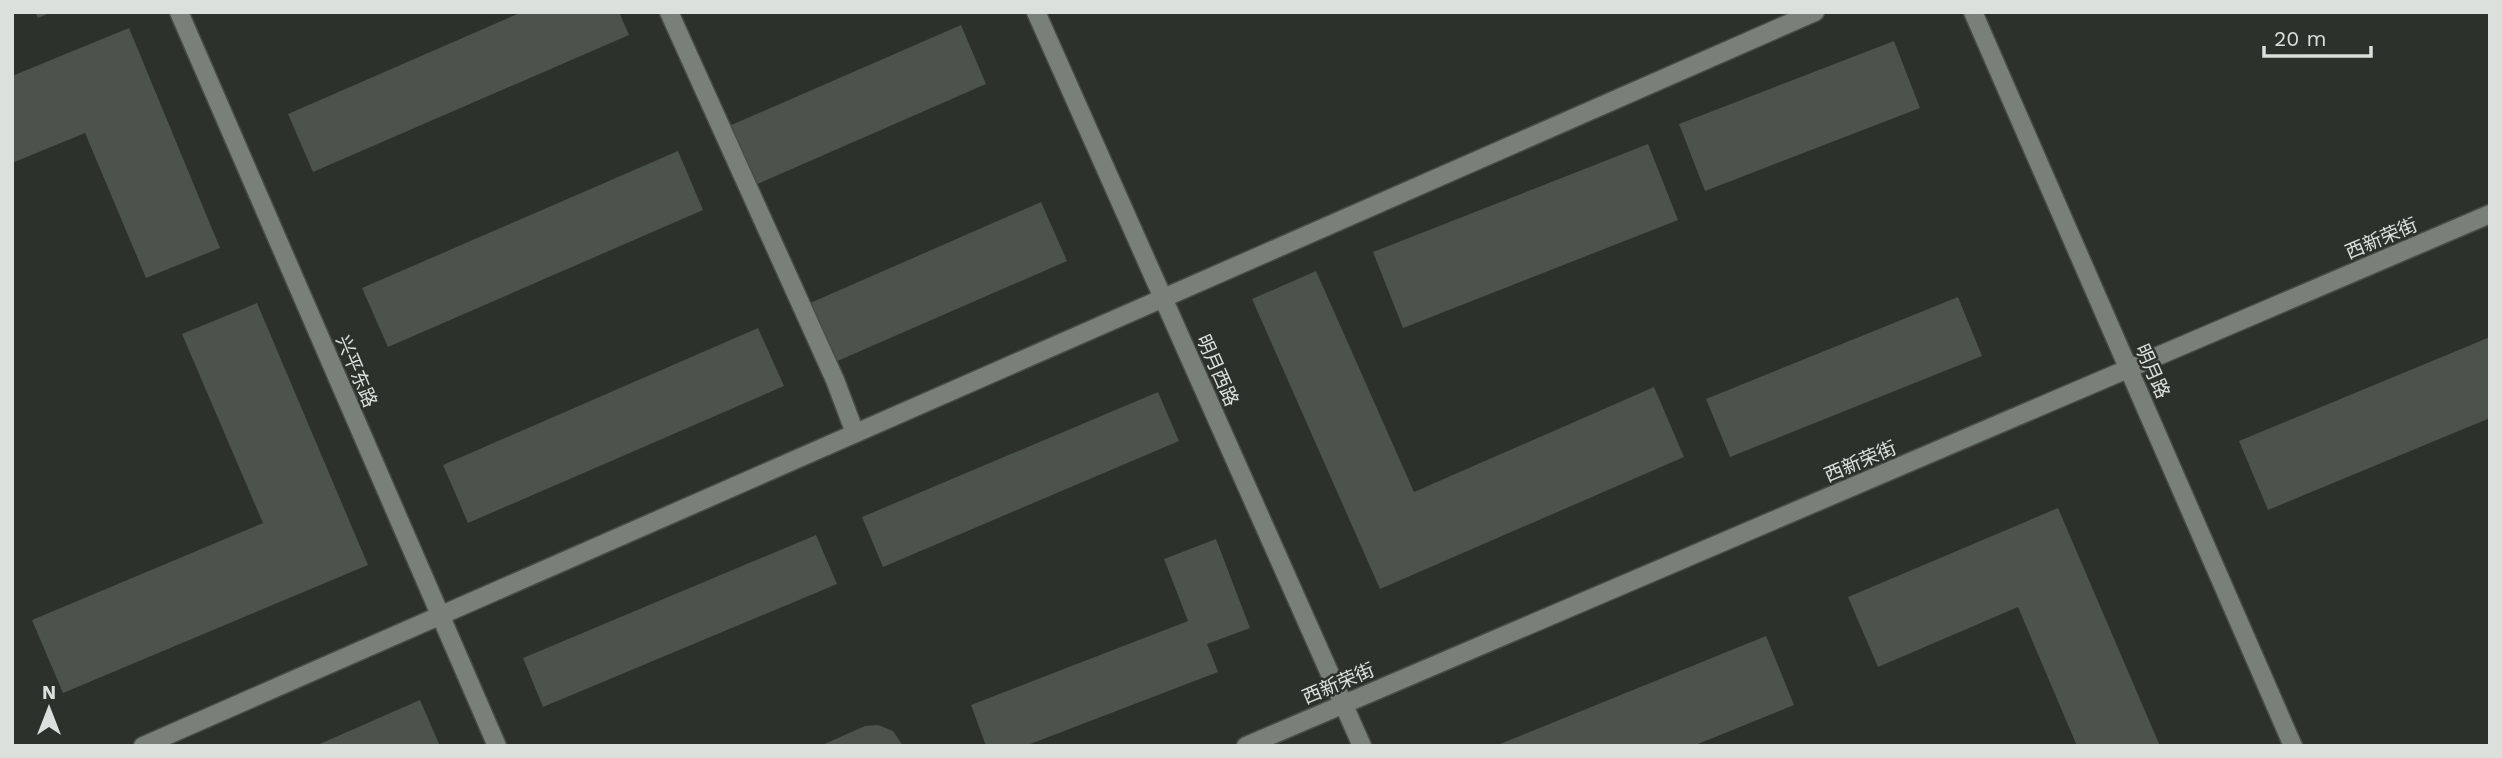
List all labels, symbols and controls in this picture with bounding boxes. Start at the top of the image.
scale bar [2264,14,2371,58]
text: 20 m [2274,26,2326,51]
street label: 西新荣街 [2342,213,2421,264]
street label: 明月西路 [1192,331,1244,410]
street label: 兴平东路 [331,332,382,411]
street label: 明月路 [2130,340,2175,402]
street label: 西新荣街 [1821,436,1900,487]
street label: 西新荣街 [1299,658,1378,709]
north arrow [14,674,84,744]
text: N [42,681,56,704]

